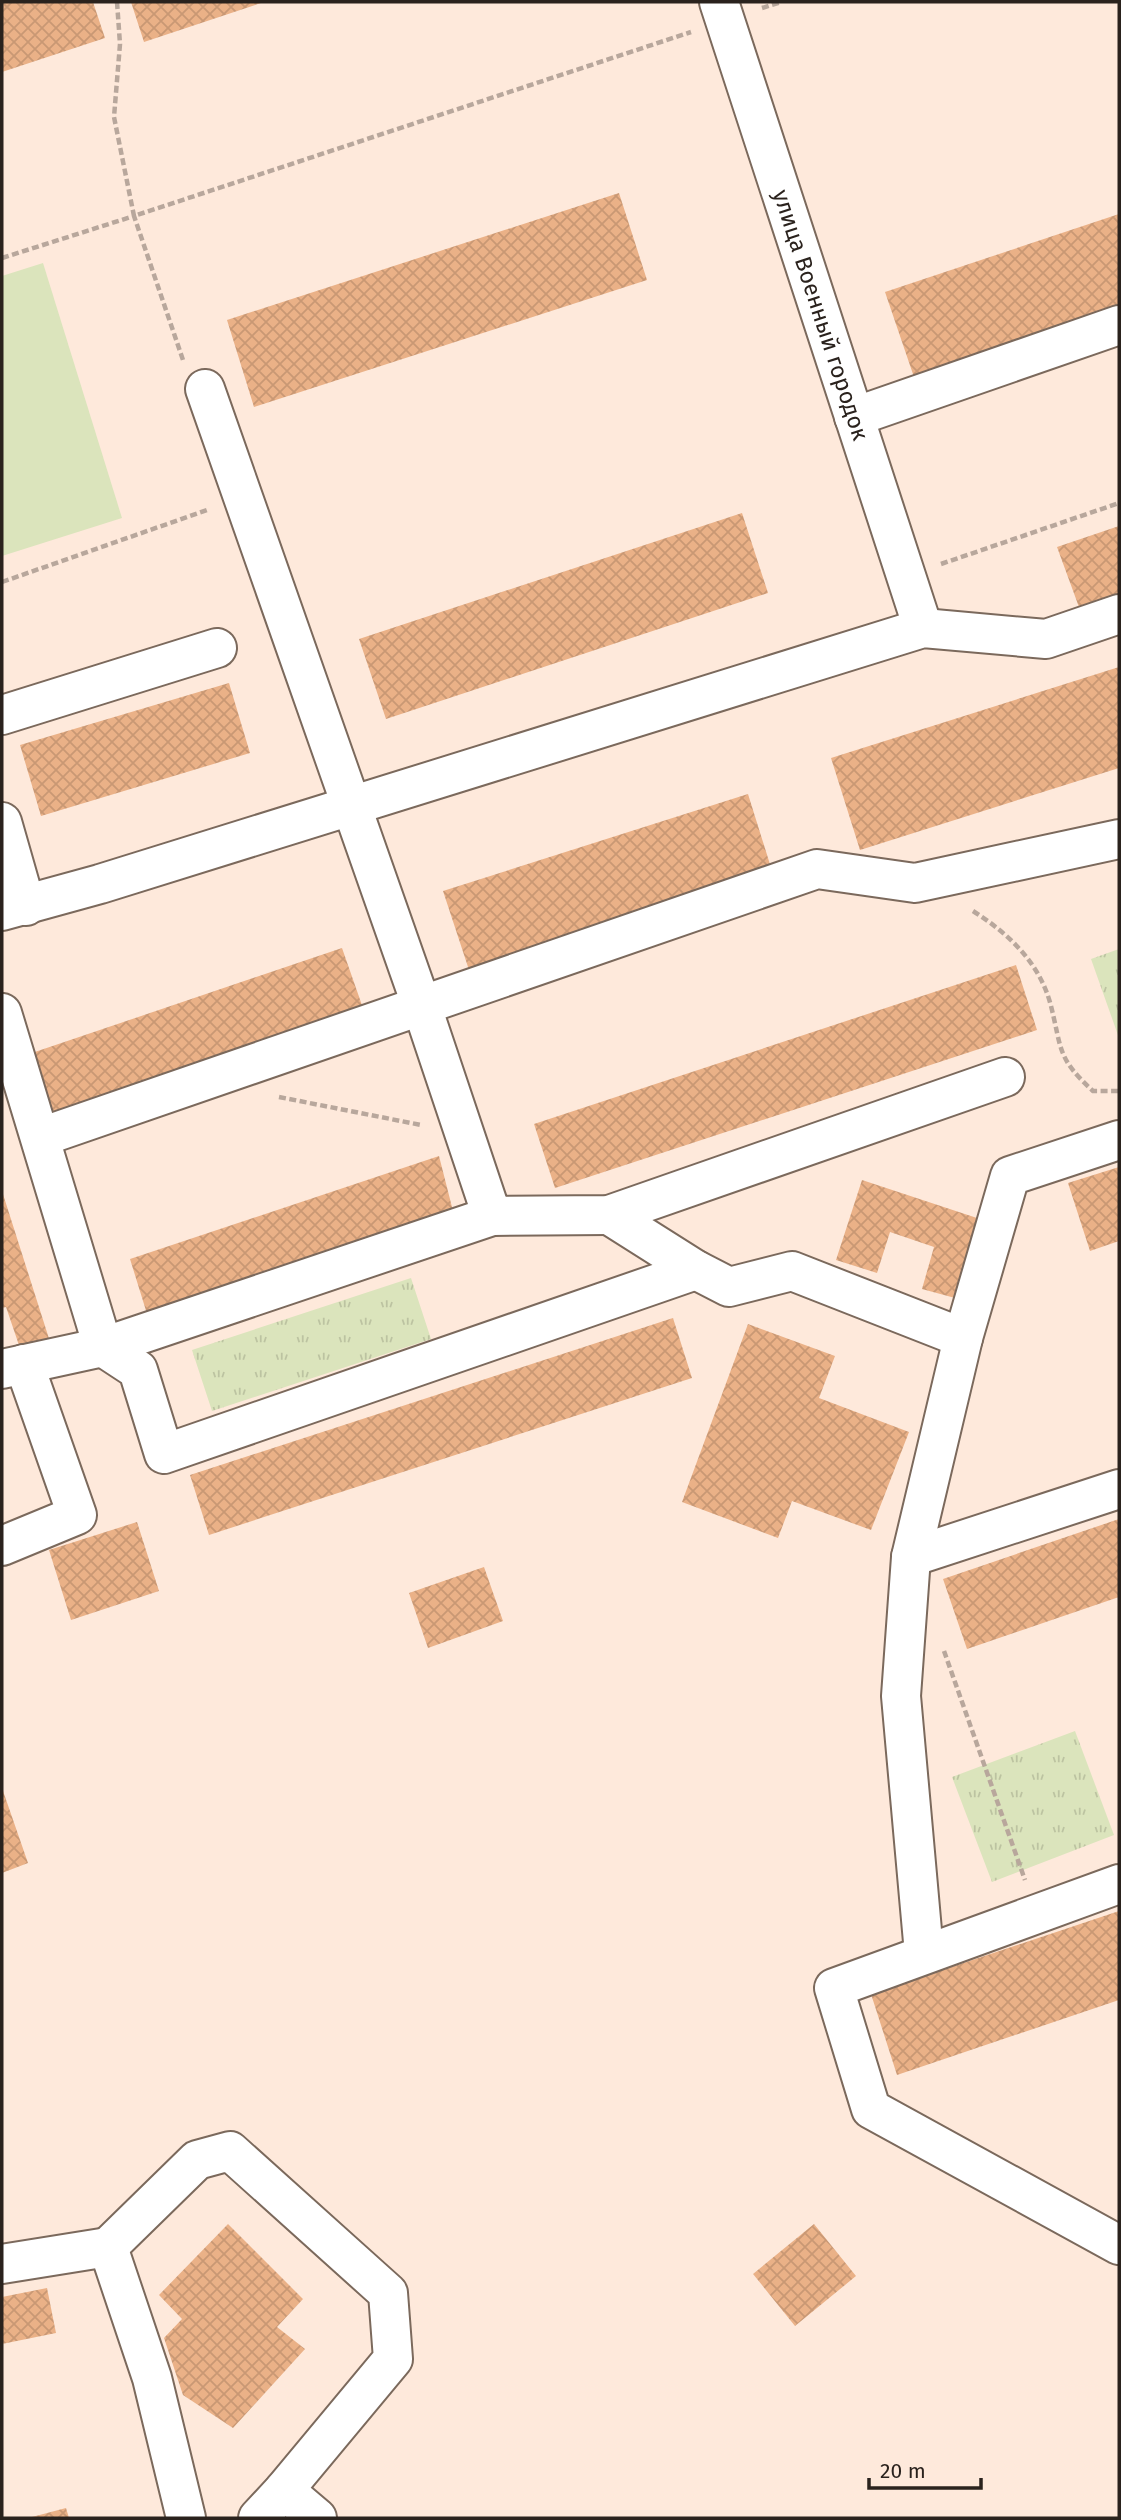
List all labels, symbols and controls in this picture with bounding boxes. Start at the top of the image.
street label: улица Военный городок [767,186,875,444]
scale bar [869,2446,981,2490]
text: 20 m [880,2458,926,2484]

